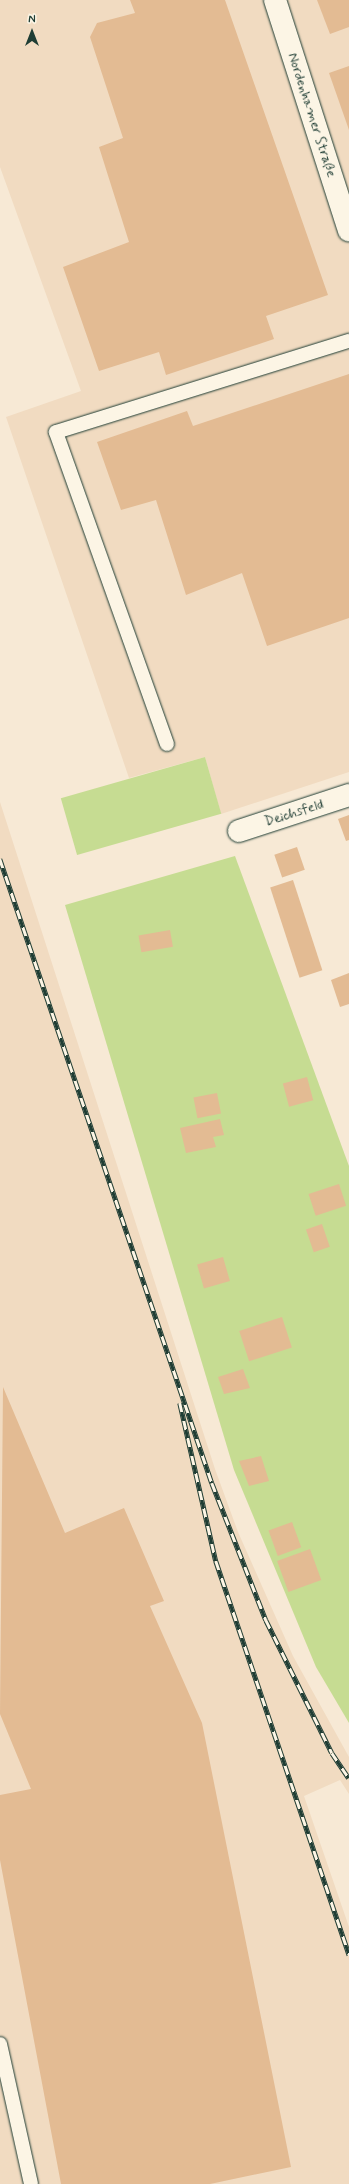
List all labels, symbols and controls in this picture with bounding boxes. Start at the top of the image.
north arrow [12,12,52,52]
text: N [28,13,36,27]
street label: Nordenhamer Straße [284,51,340,179]
street label: Deichsfeld [262,796,326,830]

